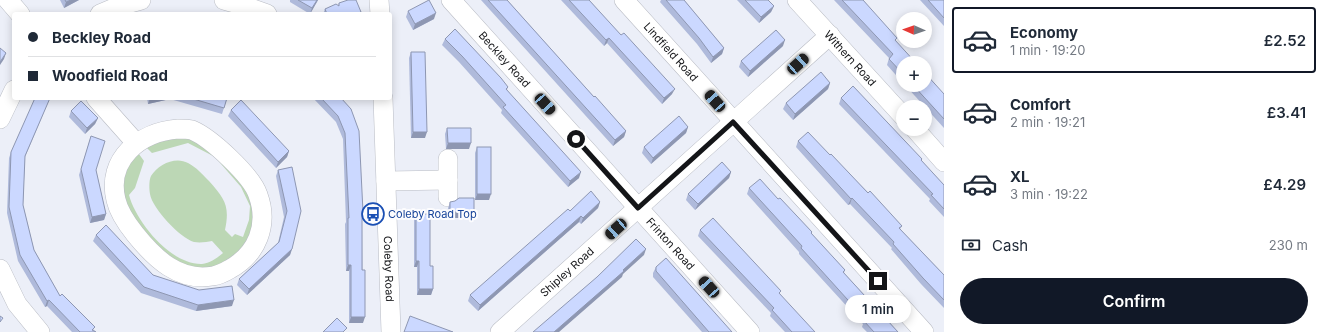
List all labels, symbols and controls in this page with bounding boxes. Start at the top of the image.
north arrow [896,12,932,48]
map controls [896,12,932,136]
street label: Lindfield Road [641,20,701,84]
icon: car [962,22,998,58]
text: Economy [1010,23,1078,42]
text: Beckley Road [52,28,151,47]
street label: Beckley Road [476,28,533,90]
street label: Withern Road [821,28,879,89]
text: £2.52 [1264,31,1306,50]
text: 1 min · 19:20 [1010,42,1085,58]
car [785,52,811,76]
button: + [896,56,932,92]
text: Woodfield Road [52,66,168,85]
car [703,88,727,114]
car [533,91,557,117]
icon: car [962,94,998,130]
text: Comfort [1010,95,1071,114]
button: − [896,100,932,136]
text: £3.41 [1267,103,1306,122]
text: 2 min · 19:21 [1010,114,1085,130]
route start [567,130,585,148]
icon: car [962,166,998,202]
text: XL [1010,167,1030,186]
text: £4.29 [1263,175,1306,194]
text: 3 min · 19:22 [1010,186,1088,202]
bus stop icon: Coleby Road Top [360,201,386,227]
place label: Coleby Road Top [388,207,477,221]
street label: Frinton Road [643,215,698,273]
car [603,217,629,241]
icon: cash [960,234,982,256]
street label: Coleby Road [381,236,397,302]
text: Cash [992,236,1028,255]
text: 230 m [1269,237,1308,253]
street label: Shipley Road [537,244,597,300]
route end [869,272,887,290]
car [697,274,721,300]
button: Confirm [960,278,1308,324]
callout: 1 min [845,295,911,323]
text: 1 min [862,301,894,317]

